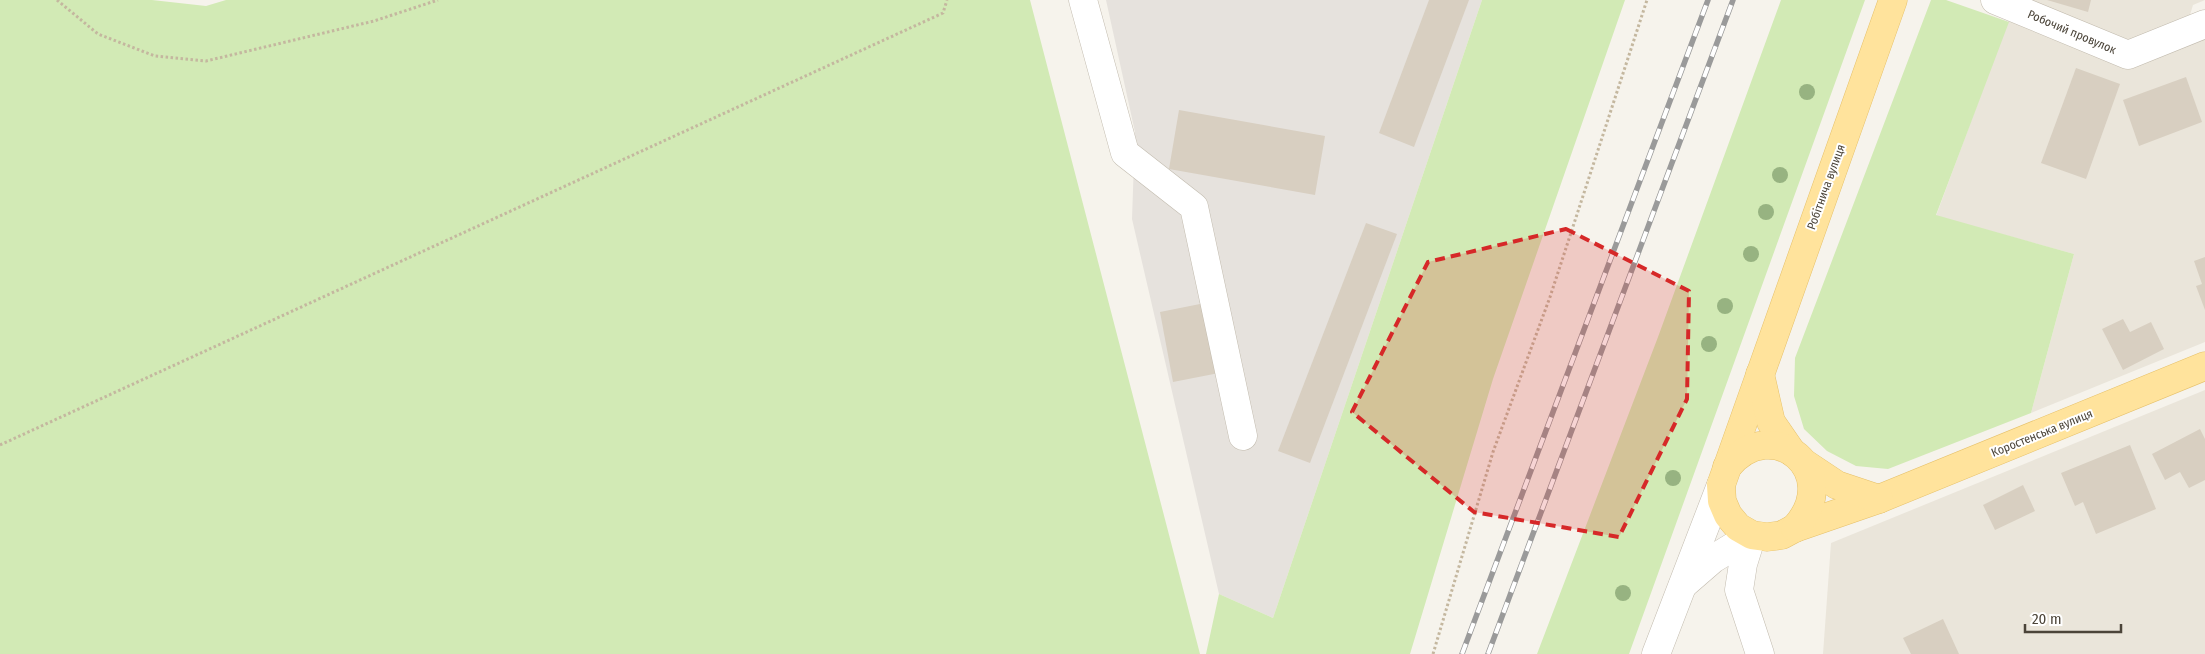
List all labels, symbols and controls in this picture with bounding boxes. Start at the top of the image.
street label: Робочий провулок [2026,7,2119,57]
street label: Робітнича вулиця [1804,142,1848,232]
street label: Коростенська вулиця [1989,406,2095,460]
scale bar [2025,602,2121,634]
text: 20 m [2032,610,2062,628]

